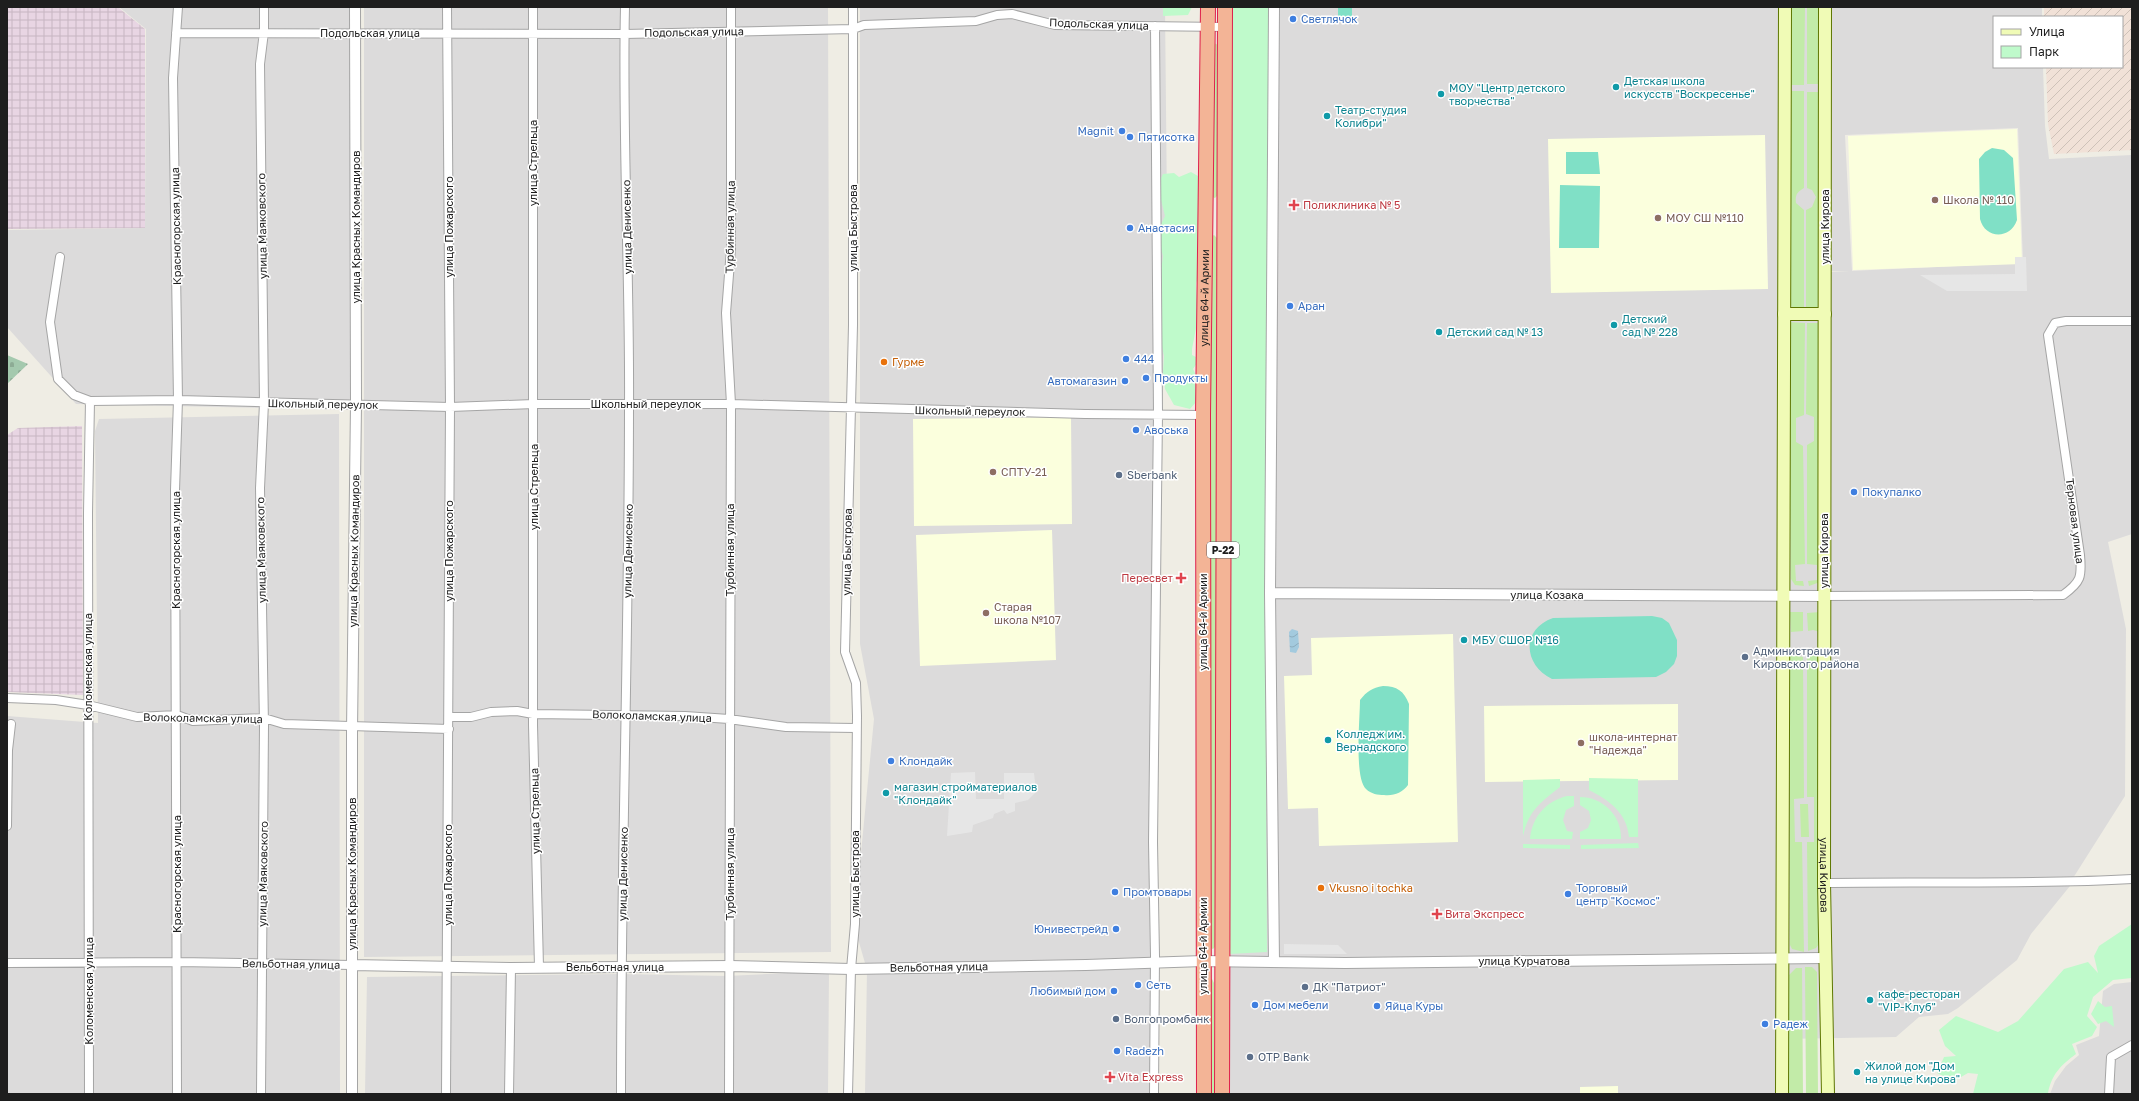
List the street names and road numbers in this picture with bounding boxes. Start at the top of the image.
street label: Подольская улица [1049,15,1149,32]
street label: Подольская улица [644,24,744,39]
street label: Подольская улица [320,26,420,39]
street label: улица Стрельца [526,120,539,206]
street label: улица Красных Командиров [349,150,362,304]
street label: Красногорская улица [168,167,183,285]
street label: улица Маяковского [254,172,269,279]
street label: улица Пожарского [442,176,455,278]
street label: улица Денисенко [619,179,634,274]
street label: Турбинная улица [722,180,737,274]
street label: улица Быстрова [846,184,859,272]
street label: улица Кирова [1818,189,1831,265]
street label: улица 64-й Армии [1197,249,1211,347]
street label: Школьный переулок [267,396,379,411]
street label: Школьный переулок [591,397,702,410]
street label: Школьный переулок [914,403,1026,418]
street label: улица Стрельца [527,444,540,530]
street label: улица Красных Командиров [346,474,361,628]
street label: Терновая улица [2064,477,2087,564]
street label: Красногорская улица [169,491,182,609]
street label: улица Маяковского [253,496,268,603]
street label: улица Пожарского [442,500,455,602]
street label: улица Денисенко [620,503,635,598]
street label: Турбинная улица [723,503,736,597]
street label: улица Быстрова [839,508,854,596]
street label: улица Кирова [1817,513,1830,589]
road number: Р-22 [1207,542,1239,558]
street label: улица 64-й Армии [1196,573,1209,671]
street label: улица Козака [1510,588,1584,601]
street label: Коломенская улица [81,613,94,721]
street label: Волоколамская улица [592,707,712,724]
street label: Волоколамская улица [143,710,263,725]
street label: улица Стрельца [527,768,542,854]
street label: улица Красных Командиров [345,797,358,951]
street label: Красногорская улица [170,815,183,933]
street label: улица Маяковского [255,820,270,927]
street label: улица Пожарского [441,824,454,926]
street label: улица Денисенко [615,826,630,921]
street label: Турбинная улица [723,827,736,921]
street label: улица Быстрова [848,830,861,918]
street label: улица Кирова [1818,837,1832,913]
street label: улица 64-й Армии [1196,897,1209,995]
street label: Коломенская улица [82,937,95,1045]
street label: улица Курчатова [1478,954,1570,967]
street label: Вельботная улица [242,956,340,971]
street label: Вельботная улица [890,959,988,974]
street label: Вельботная улица [566,960,664,973]

